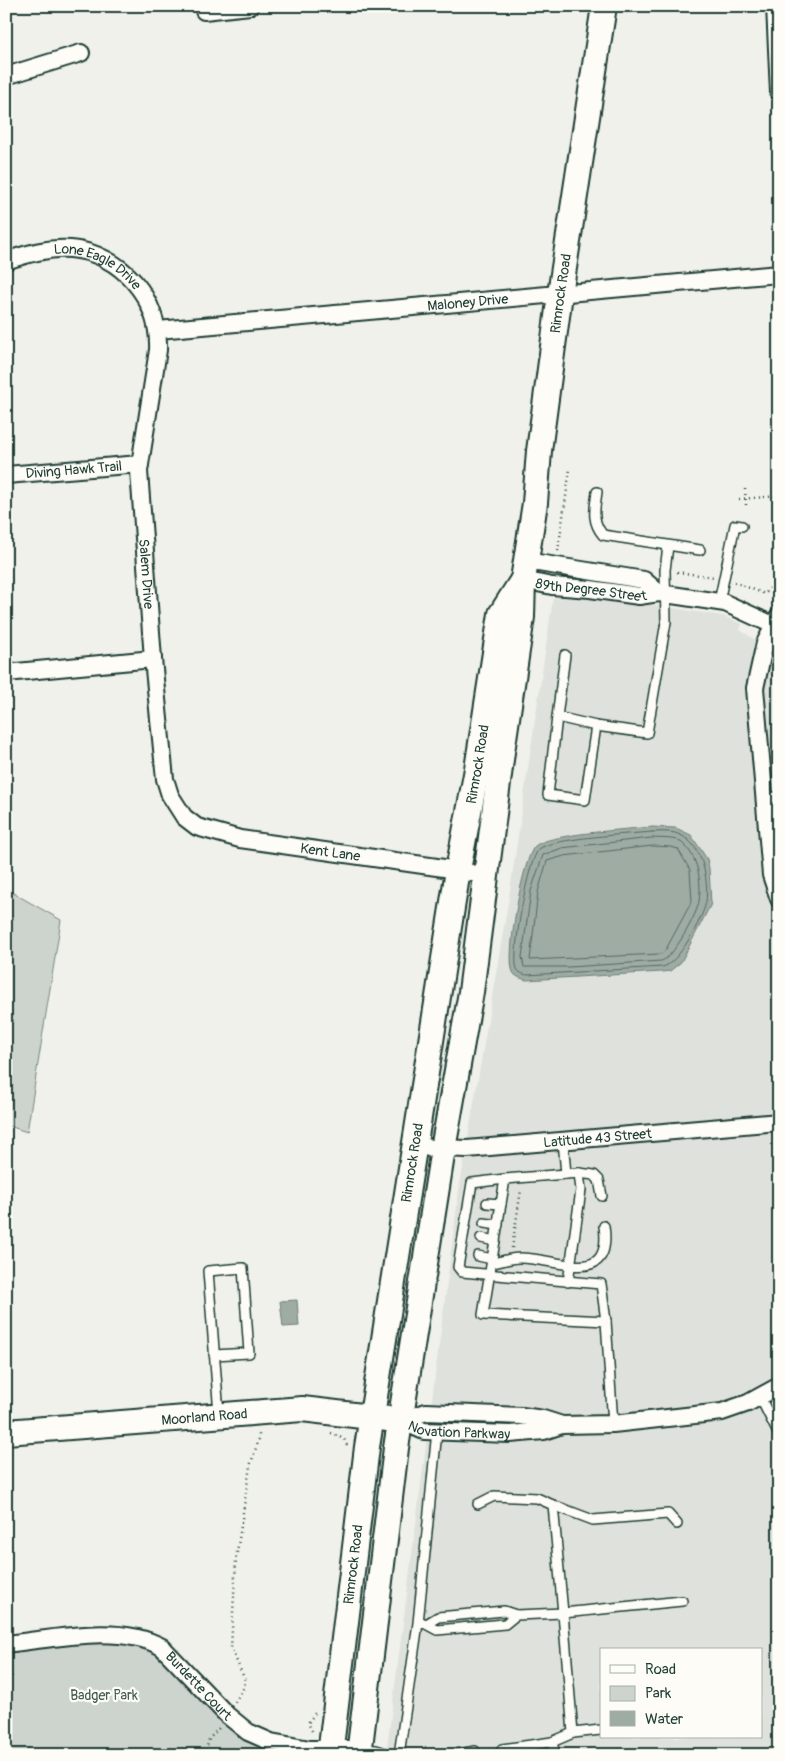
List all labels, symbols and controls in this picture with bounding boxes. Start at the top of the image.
street label: Lone Eagle Drive [53,240,145,293]
street label: Rimrock Road [546,252,575,334]
street label: Maloney Drive [427,290,509,314]
street label: Diving Hawk Trail [25,457,123,482]
street label: Salem Drive [136,538,158,610]
street label: 89th Degree Street [534,574,648,605]
street label: Rimrock Road [462,723,492,805]
street label: Kent Lane [299,839,362,865]
street label: Rimrock Road [397,1122,426,1204]
street label: Latitude 43 Street [543,1125,653,1151]
street label: Moorland Road [161,1405,248,1428]
street label: Novation Parkway [406,1417,510,1442]
street label: Rimrock Road [340,1524,366,1605]
street label: Burdette Court [162,1648,236,1724]
legend [600,1648,762,1738]
text: Road [645,1660,676,1679]
text: Park [645,1684,672,1703]
park label: Badger Park [70,1687,138,1704]
text: Water [645,1710,684,1729]

